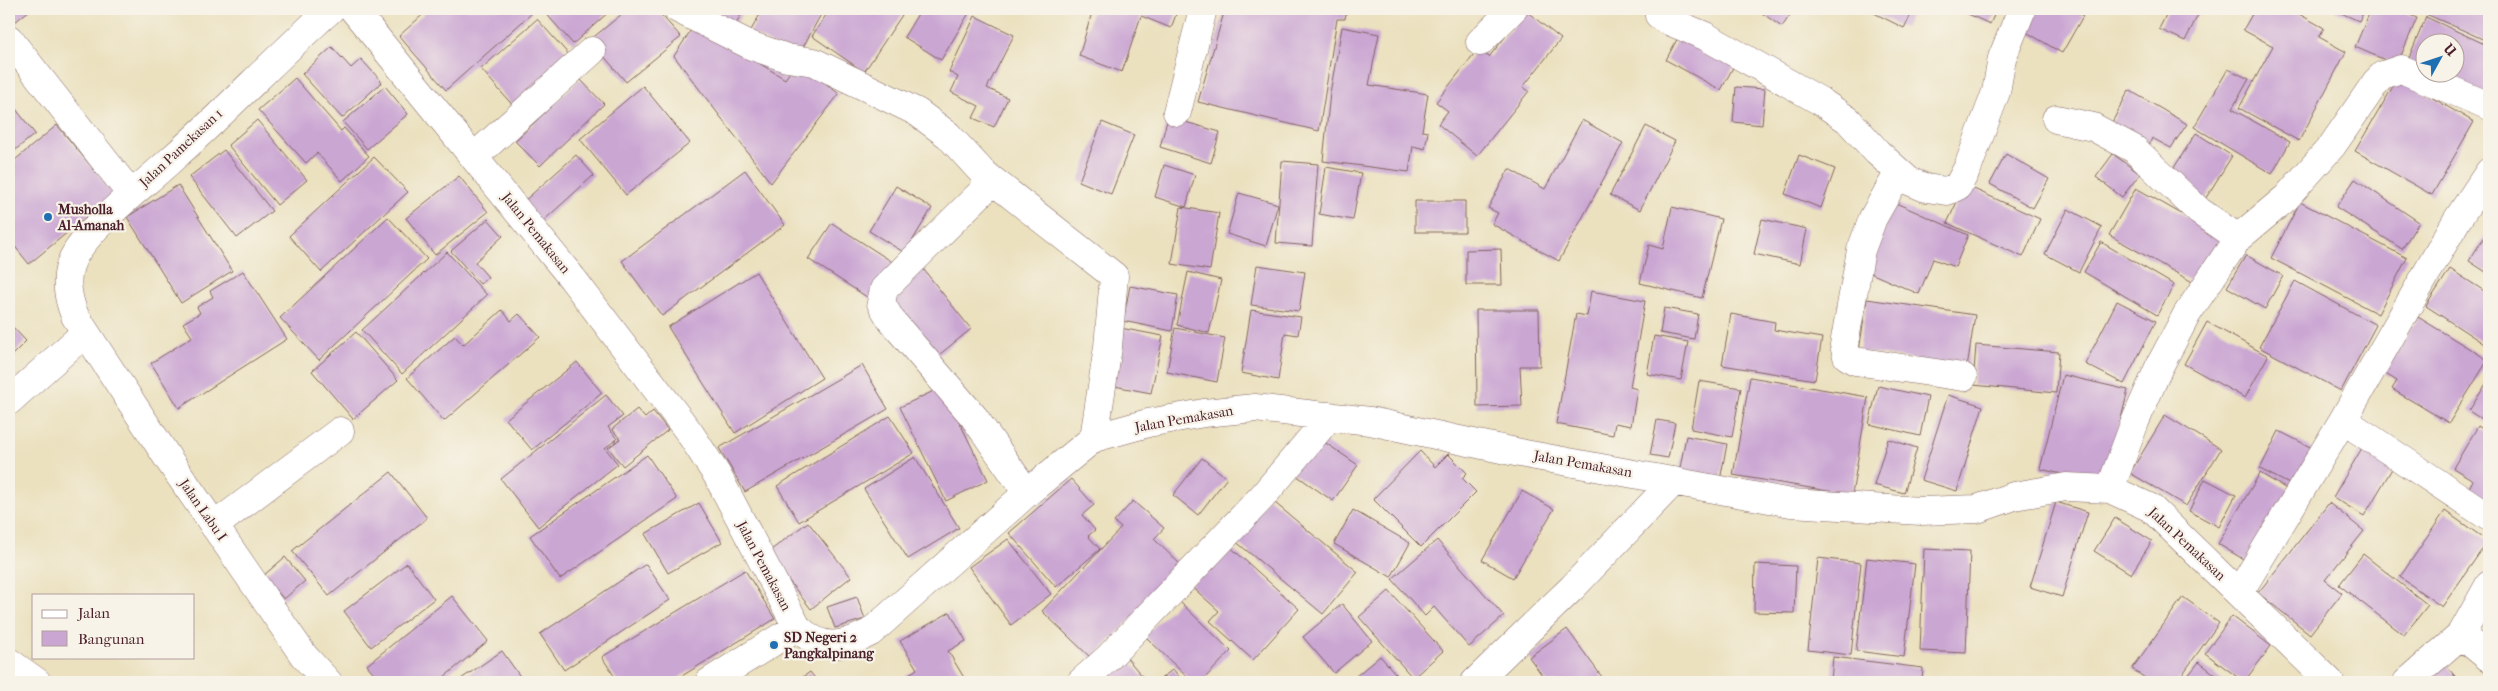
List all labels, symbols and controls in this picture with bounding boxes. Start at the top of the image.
north arrow [2416,32,2466,82]
text: U [2439,40,2460,60]
street label: Jalan Pamekasan 1 [135,105,226,192]
street label: Jalan Pemakasan [497,188,574,277]
place label: Musholla Al-Amanah [57,201,125,234]
marker: Musholla Al-Amanah [42,211,54,223]
street label: Jalan Pemakasan [1133,402,1234,436]
street label: Jalan Pemakasan [1532,447,1633,481]
street label: Jalan Labu I [175,475,231,545]
street label: Jalan Pemakasan [2144,503,2229,584]
street label: Jalan Pemakasan [733,517,795,614]
legend [32,594,195,658]
text: Jalan [77,604,110,622]
place label: SD Negeri 2 Pangkalpinang [784,629,874,662]
text: Bangunan [78,630,145,648]
marker: SD Negeri 2 Pangkalpinang [768,639,780,651]

